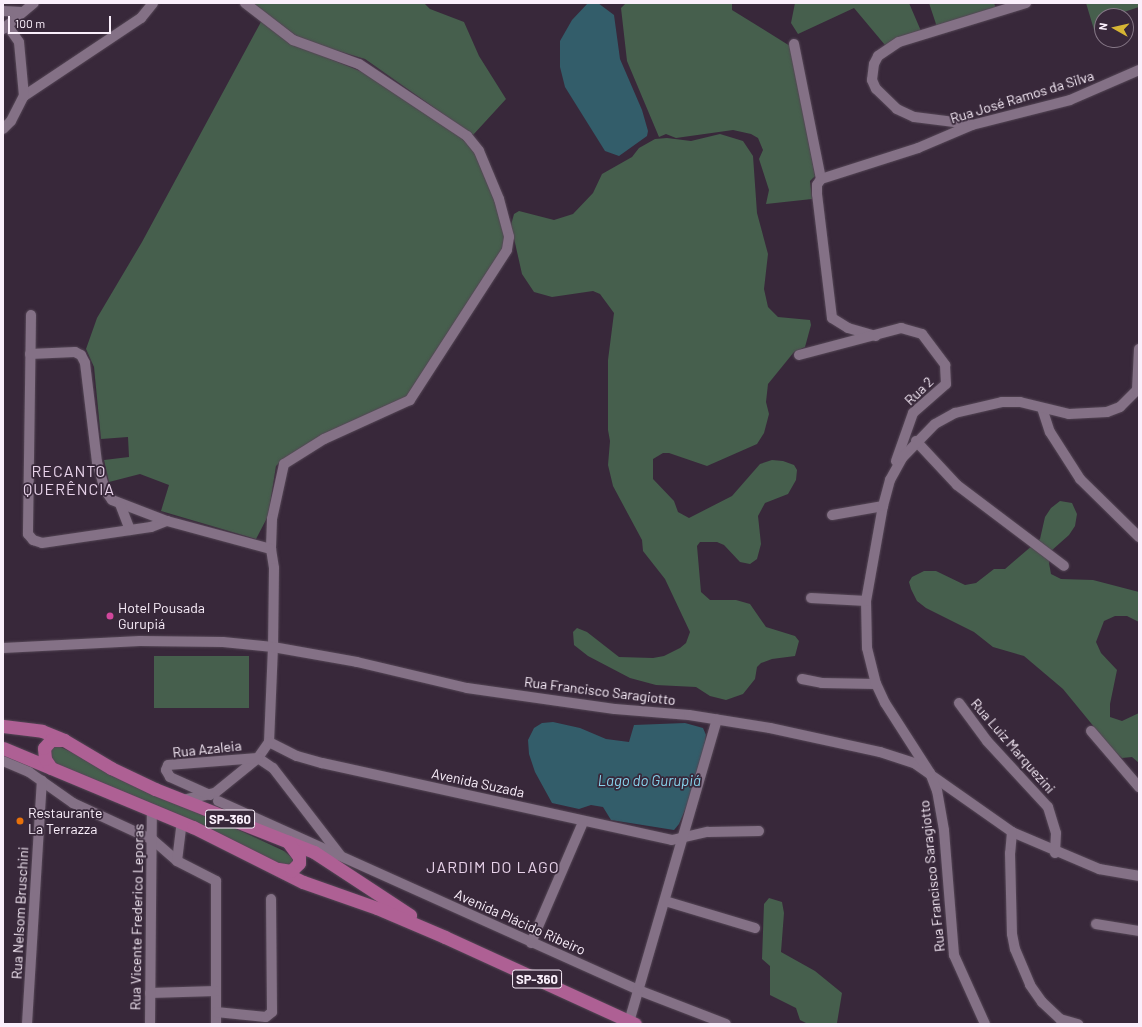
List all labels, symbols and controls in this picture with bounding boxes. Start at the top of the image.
scale bar [10,8,113,34]
north arrow [1094,8,1134,48]
text: 100 m [15,16,45,30]
text: N [1096,22,1110,31]
street label: Rua José Ramos da Silva [948,67,1096,127]
street label: Rua 2 [901,373,937,409]
district label: RECANTO QUERÊNCIA [23,461,115,499]
place label: Hotel Pousada Gurupiá [118,600,205,632]
marker: Hotel Pousada Gurupiá [105,611,115,621]
street label: Rua Francisco Saragiotto [523,673,677,709]
street label: Rua Luiz Marquezini [967,695,1059,797]
street label: Rua Azaleia [172,737,242,761]
street label: Avenida Suzada [430,765,526,801]
water label: Lago do Gurupiá [598,772,700,790]
street label: Rua Francisco Saragiotto [916,799,948,953]
place label: Restaurante La Terrazza [28,805,102,838]
road number: SP-360 [205,808,255,830]
marker: Restaurante La Terrazza [15,816,25,826]
street label: Rua Vicente Frederico Leporas [127,824,147,1010]
street label: Rua Nelsom Bruschini [8,846,32,980]
district label: JARDIM DO LAGO [426,857,560,877]
street label: Avenida Plácido Ribeiro [452,886,588,958]
road number: SP-360 [512,968,562,990]

